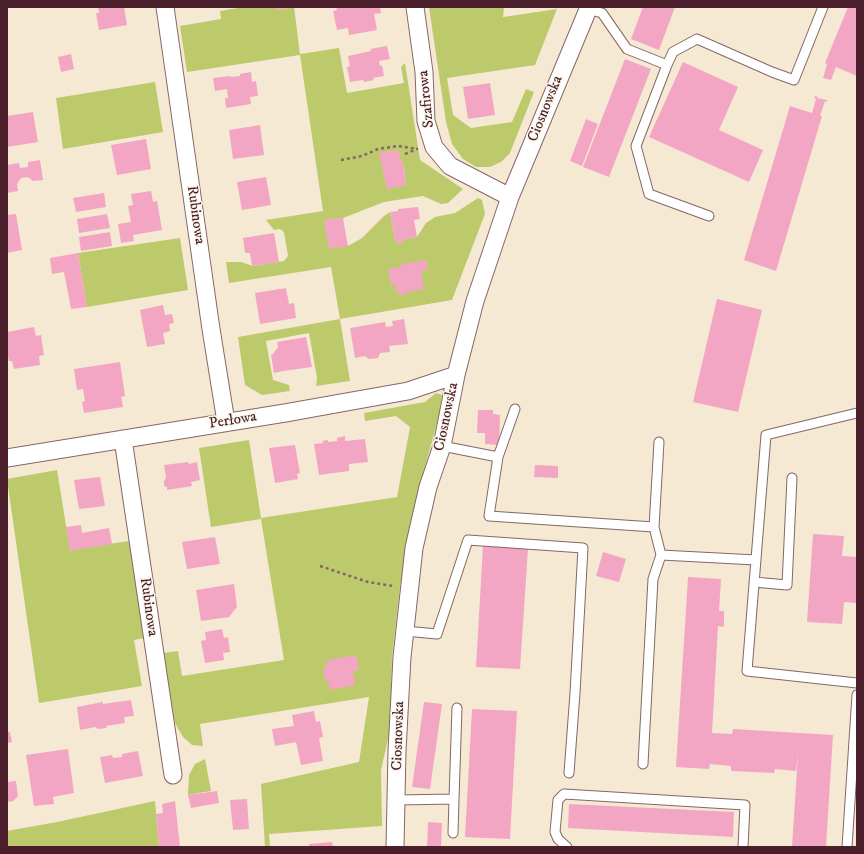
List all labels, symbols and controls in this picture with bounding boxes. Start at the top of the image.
street label: Szafirowa [415,69,439,129]
street label: Ciosnowska [525,73,567,145]
street label: Rubinowa [182,184,208,246]
street label: Ciosnowska [431,381,463,453]
street label: Perłowa [208,408,258,434]
street label: Rubinowa [135,576,161,638]
street label: Ciosnowska [389,701,409,771]

